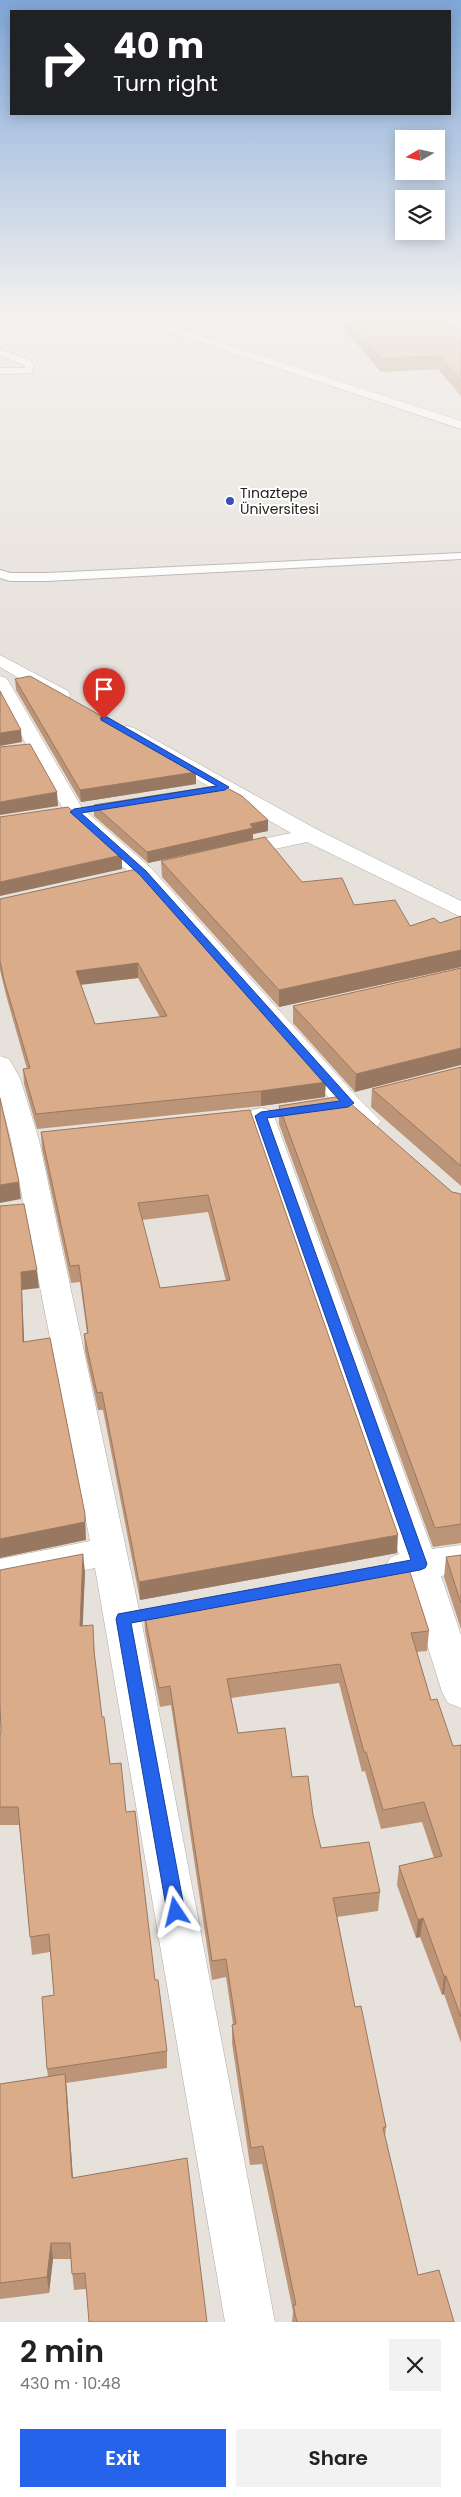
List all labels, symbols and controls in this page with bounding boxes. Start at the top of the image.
text: 40 m [113,21,204,70]
icon: right [30,30,95,95]
text: Turn right [113,68,218,99]
north arrow [395,130,445,180]
map controls [395,130,445,240]
button: layers [395,190,445,240]
place label: Tınaztepe Üniversitesi [240,483,319,519]
marker: Tınaztepe Üniversitesi [224,495,236,507]
pin [83,668,125,719]
icon: arrive [90,675,118,703]
position arrow [149,1885,201,1937]
text: 2 min [20,2330,104,2373]
button: close [389,2339,441,2391]
text: 430 m · 10:48 [20,2372,121,2395]
button: Exit [20,2429,226,2487]
button: Share [236,2429,441,2487]

